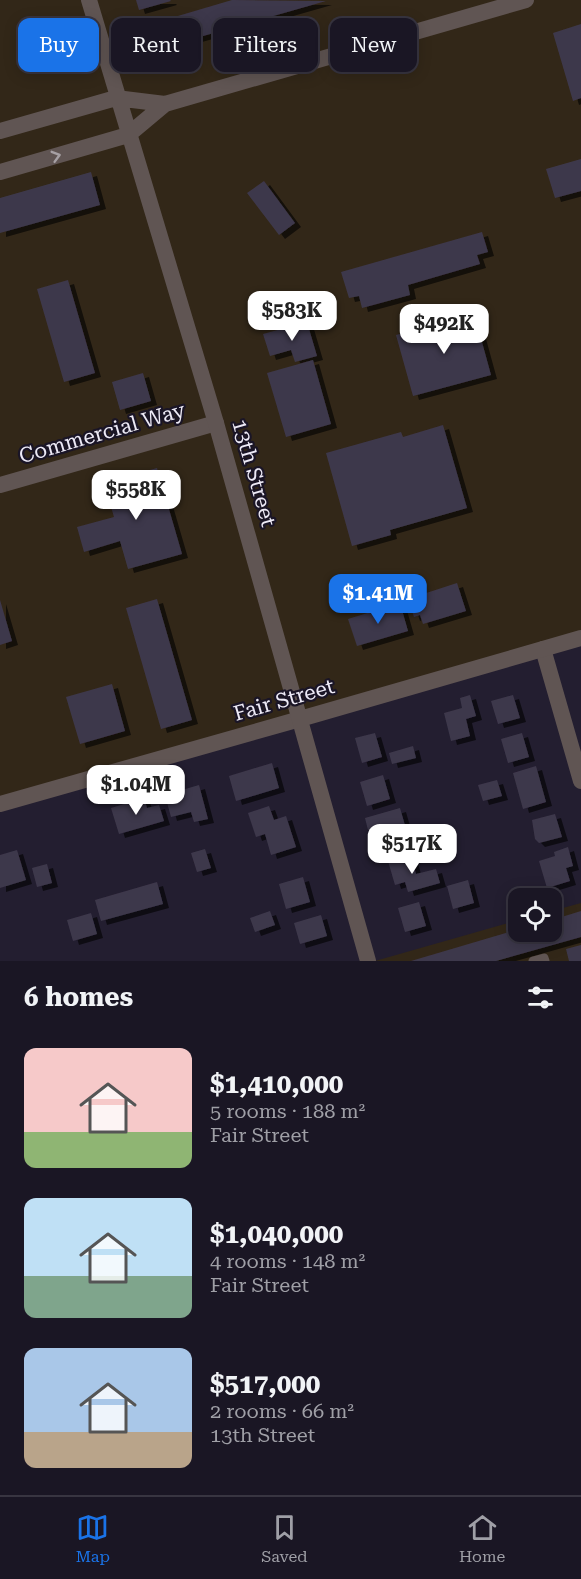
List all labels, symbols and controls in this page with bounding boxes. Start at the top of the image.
chip: Buy [18,18,99,72]
chip: Rent [111,18,201,72]
chip: Filters [213,18,318,72]
chip: New [330,18,417,72]
one-way arrow [50,151,61,163]
pin: $583K [250,291,334,342]
text: $583K [262,298,322,322]
pin: $492K [402,304,486,355]
text: $492K [414,311,474,335]
street label: Commercial Way [16,398,188,468]
street label: 13th Street [227,417,281,530]
pin: $558K [94,470,178,521]
text: $558K [106,477,166,501]
pin: $1.41M [329,574,427,625]
text: $1.41M [343,581,413,605]
street label: Fair Street [231,674,337,726]
pin: $1.04M [87,765,185,816]
text: $1.04M [101,772,171,796]
pin: $517K [370,824,454,875]
text: $517K [382,831,442,855]
map controls [508,888,562,942]
button: locate [508,888,562,942]
icon: filters [524,981,557,1014]
text: 6 homes [24,982,133,1012]
text: $1,410,000 [210,1069,343,1099]
icon: home [72,1072,144,1144]
text: 5 rooms · 188 m² [210,1099,365,1123]
text: Fair Street [210,1123,309,1147]
text: $1,040,000 [210,1219,343,1249]
icon: home [72,1222,144,1294]
text: 4 rooms · 148 m² [210,1249,365,1273]
text: Fair Street [210,1273,309,1297]
text: $517,000 [210,1369,320,1399]
icon: home [72,1372,144,1444]
text: 2 rooms · 66 m² [210,1399,354,1423]
text: 13th Street [210,1423,315,1447]
tab: Map [76,1511,110,1566]
tab: Saved [261,1511,308,1566]
tab: Home [459,1511,505,1566]

